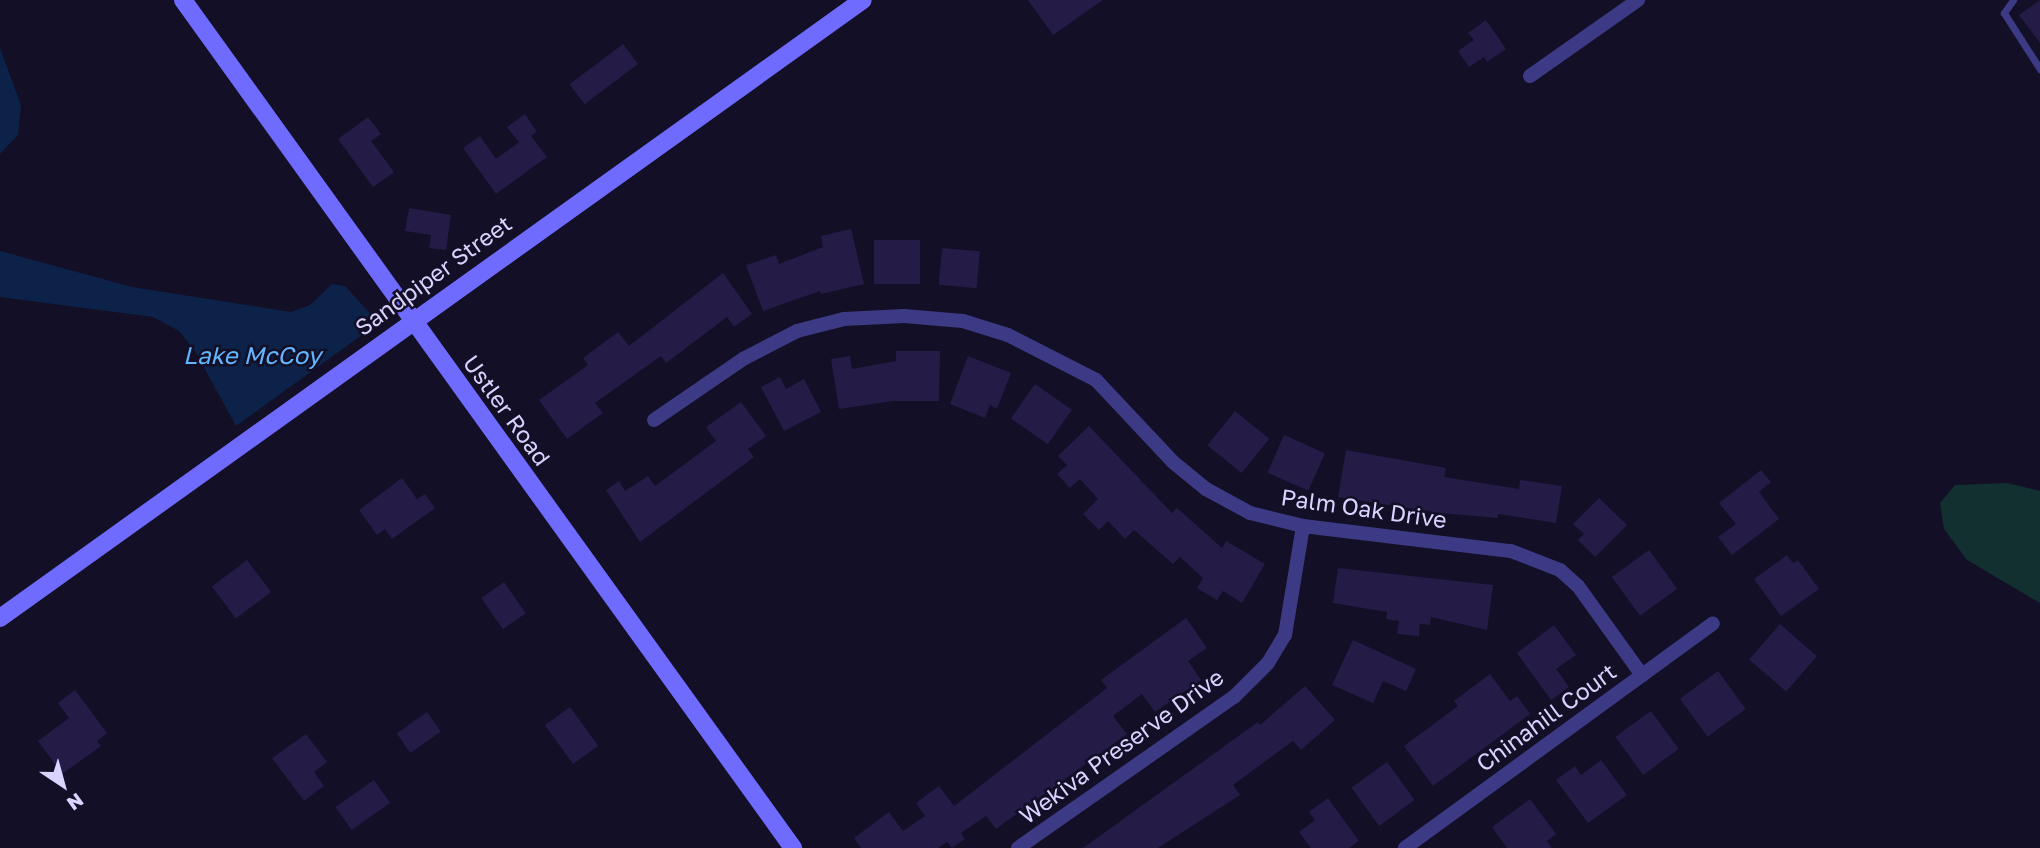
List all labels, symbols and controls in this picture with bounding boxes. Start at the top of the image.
street label: Sandpiper Street [349,209,517,341]
water label: Lake McCoy [183,341,321,369]
street label: Ustler Road [458,349,556,471]
street label: Palm Oak Drive [1279,483,1449,533]
street label: Chinahill Court [1471,657,1621,777]
street label: Wekiva Preserve Drive [1014,663,1228,829]
north arrow [28,750,98,820]
text: N [63,789,88,816]

